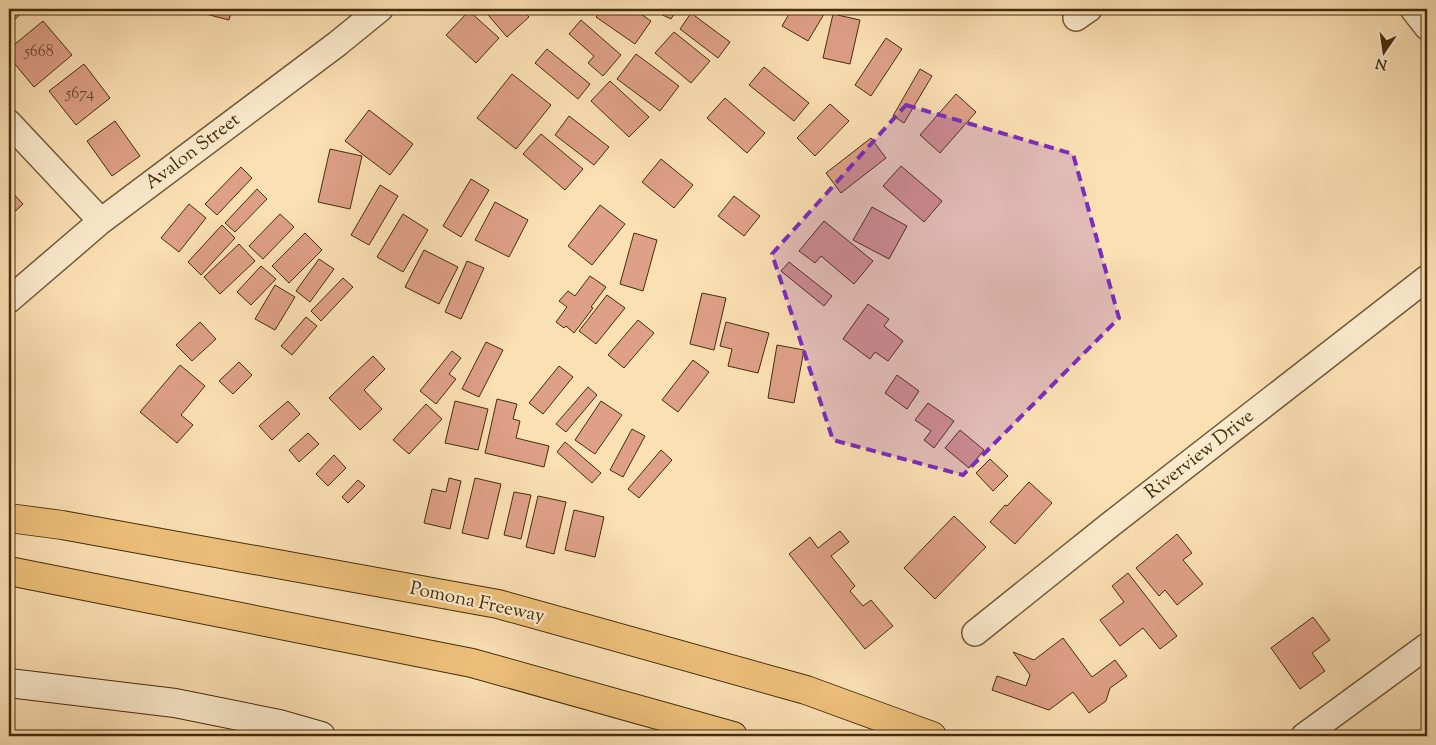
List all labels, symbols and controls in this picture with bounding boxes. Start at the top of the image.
north arrow [1358,28,1408,78]
house number: 5668 [23,41,54,64]
text: N [1374,52,1389,74]
house number: 5674 [65,83,94,106]
street label: Avalon Street [140,107,247,197]
street label: Riverview Drive [1140,404,1260,506]
street label: Pomona Freeway [407,576,547,631]

